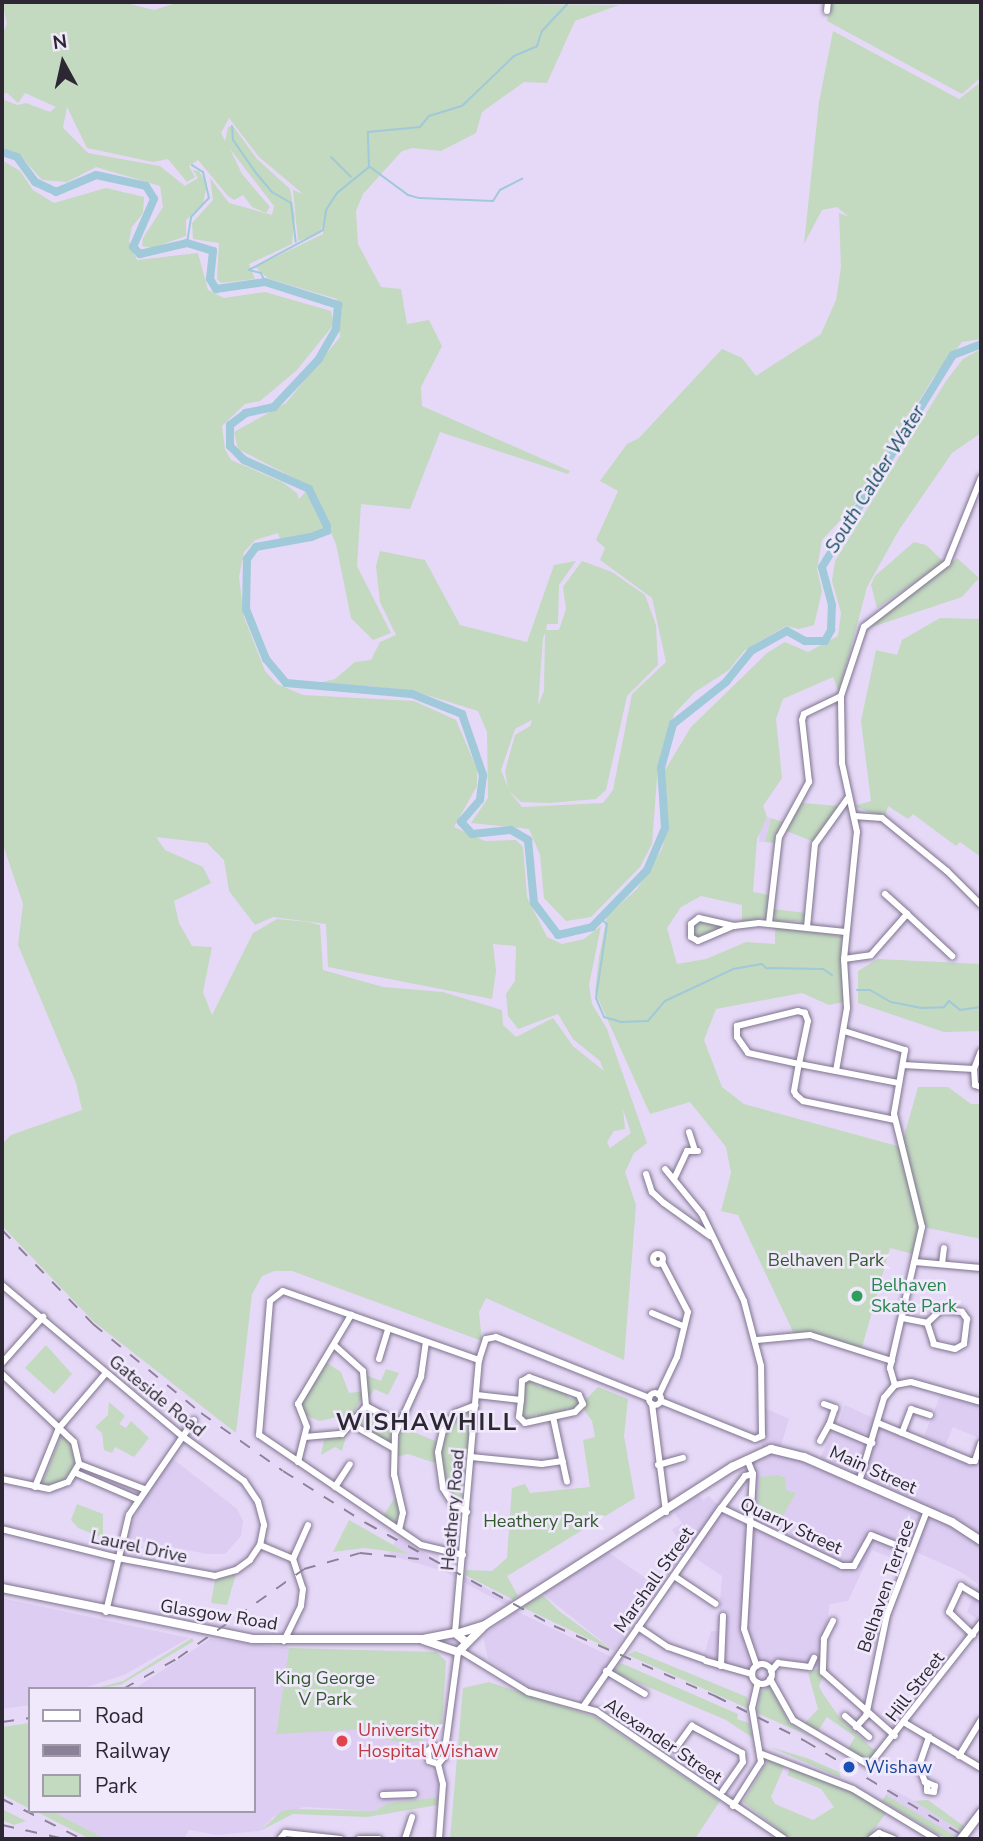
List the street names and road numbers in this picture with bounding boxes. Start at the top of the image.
street label: Gateside Road [104,1351,210,1441]
street label: Main Street [826,1441,920,1499]
street label: Heathery Road [437,1448,469,1572]
street label: Quarry Street [737,1493,845,1559]
street label: Belhaven Terrace [853,1517,919,1655]
street label: Marshall Street [610,1523,698,1637]
street label: Laurel Drive [89,1526,189,1568]
street label: Glasgow Road [159,1595,279,1635]
street label: Hill Street [881,1648,949,1726]
street label: Alexander Street [600,1694,726,1788]

